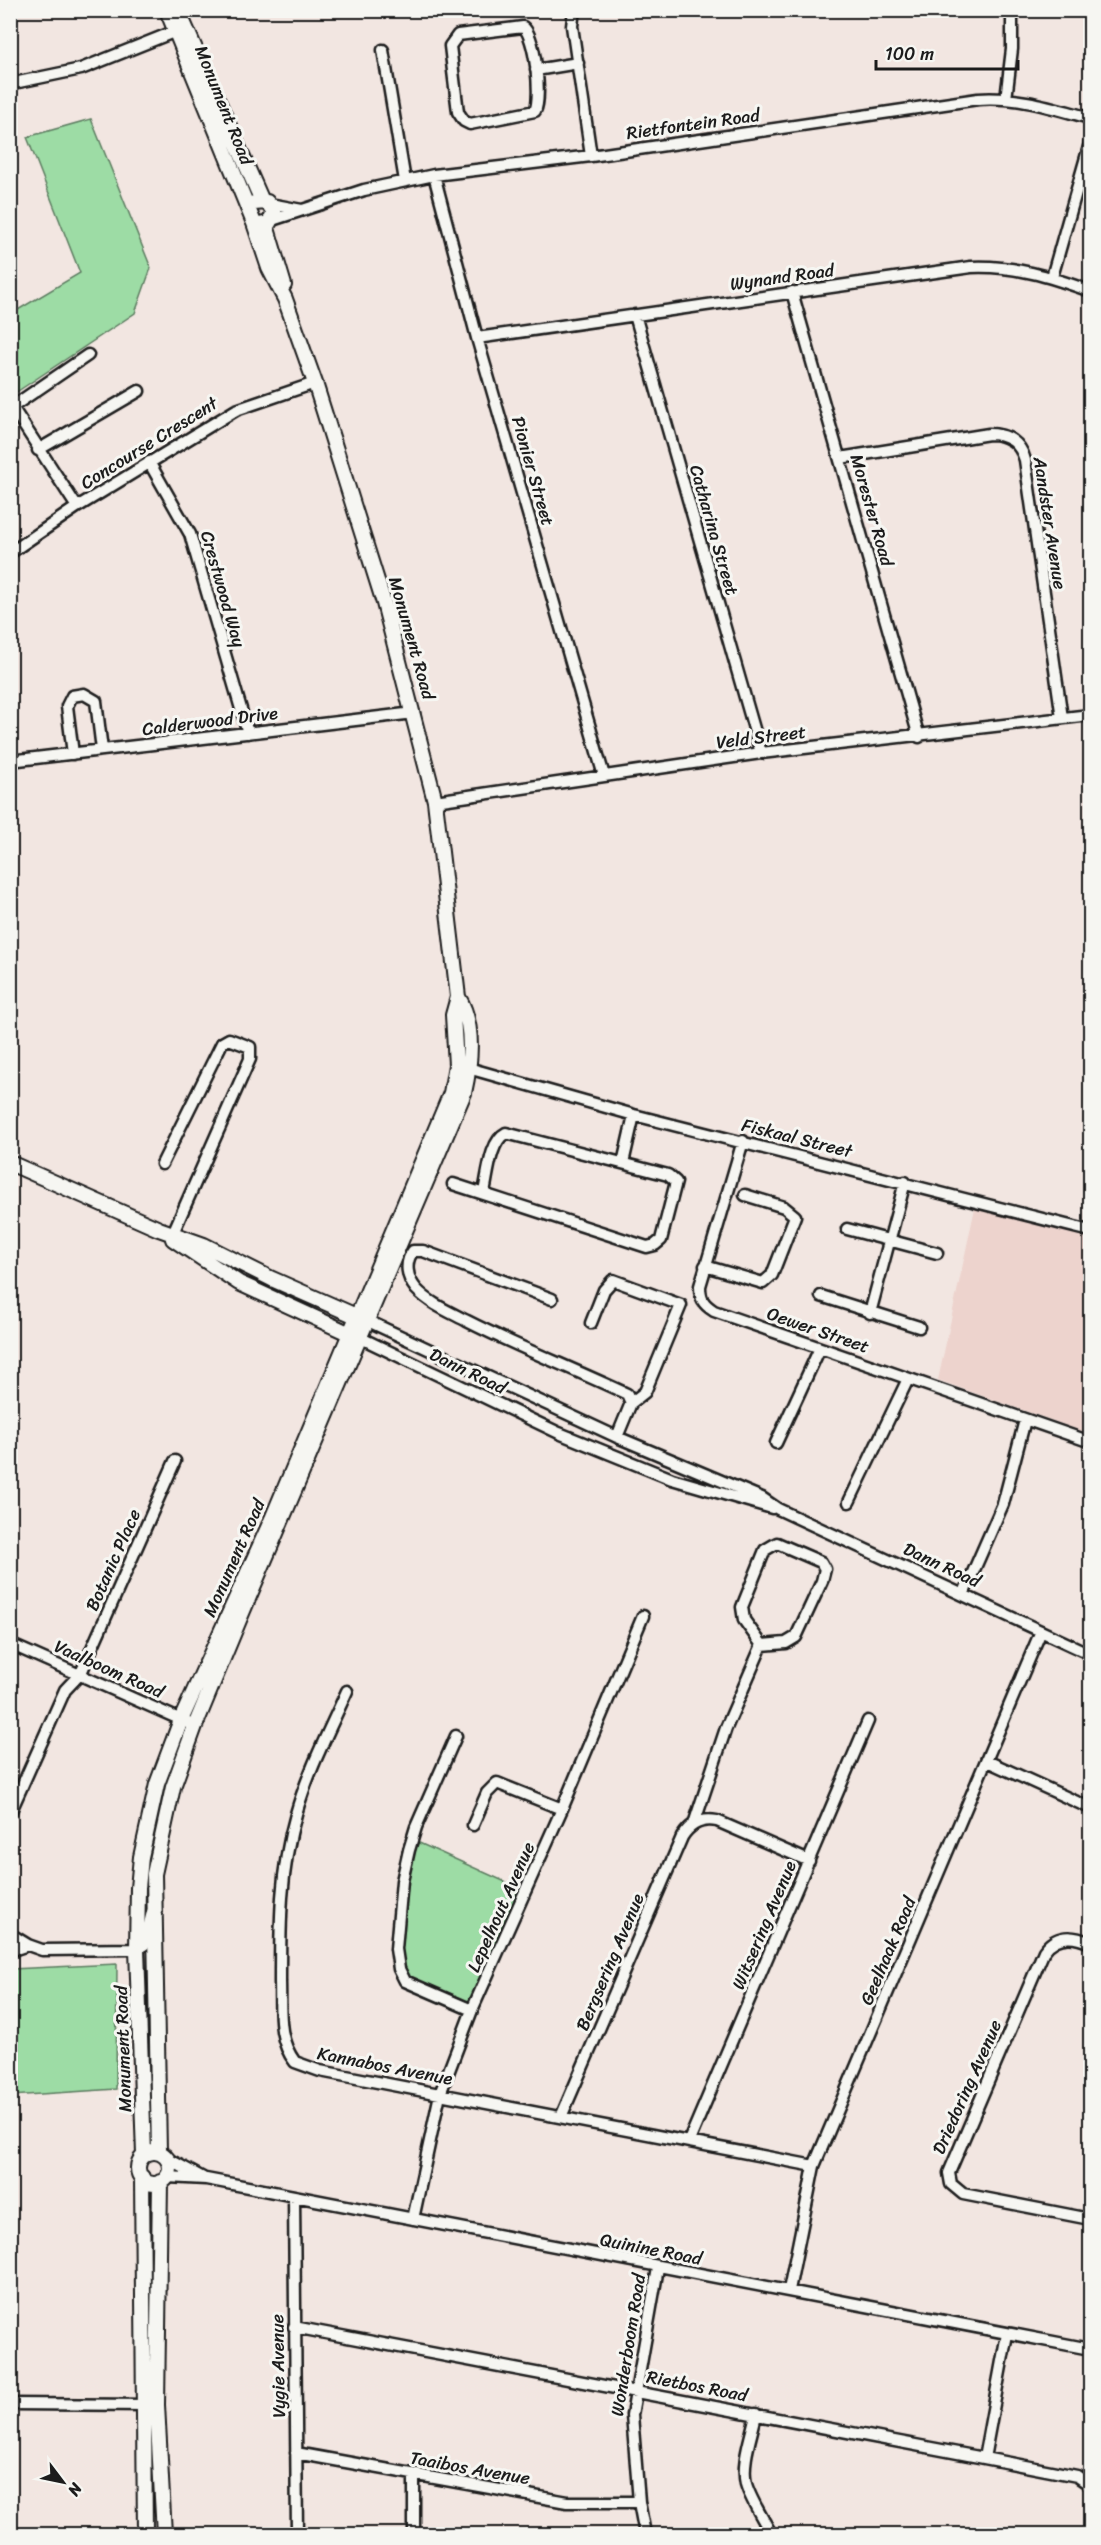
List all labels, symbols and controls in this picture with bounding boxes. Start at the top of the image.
scale bar [876,33,1018,71]
text: 100 m [885,38,934,70]
street label: Monument Road [185,40,263,171]
street label: Rietfontein Road [624,99,763,149]
street label: Wynand Road [728,254,837,300]
street label: Concourse Crescent [74,387,225,498]
street label: Pionier Street [502,412,564,530]
street label: Morester Road [841,450,904,571]
street label: Aandster Avenue [1024,453,1076,592]
street label: Catharina Street [680,461,748,599]
street label: Crestwood Way [191,527,255,652]
street label: Monument Road [379,573,445,705]
street label: Calderwood Drive [140,697,280,745]
street label: Veld Street [714,716,808,758]
street label: Fiskaal Street [738,1109,856,1167]
street label: Oewer Street [762,1298,874,1362]
street label: Dann Road [424,1339,513,1404]
street label: Monument Road [194,1492,275,1622]
street label: Botanic Place [76,1504,150,1616]
street label: Dann Road [898,1533,988,1598]
street label: Vaalboom Road [49,1631,171,1708]
street label: Lepelhout Avenue [458,1837,544,1977]
street label: Witsering Avenue [722,1855,806,1995]
street label: Bergsering Avenue [567,1888,654,2036]
street label: Geelhaak Road [851,1890,926,2010]
street label: Monument Road [105,1984,141,2113]
street label: Driedoring Avenue [923,2014,1011,2160]
street label: Kannabos Avenue [314,2037,456,2095]
street label: Quinine Road [597,2223,706,2275]
street label: Wonderboom Road [601,2270,655,2419]
street label: Vygie Avenue [261,2314,295,2418]
street label: Rietbos Road [644,2361,752,2412]
street label: Taaibos Avenue [407,2442,533,2494]
north arrow [33,2452,93,2512]
text: N [60,2476,91,2503]

